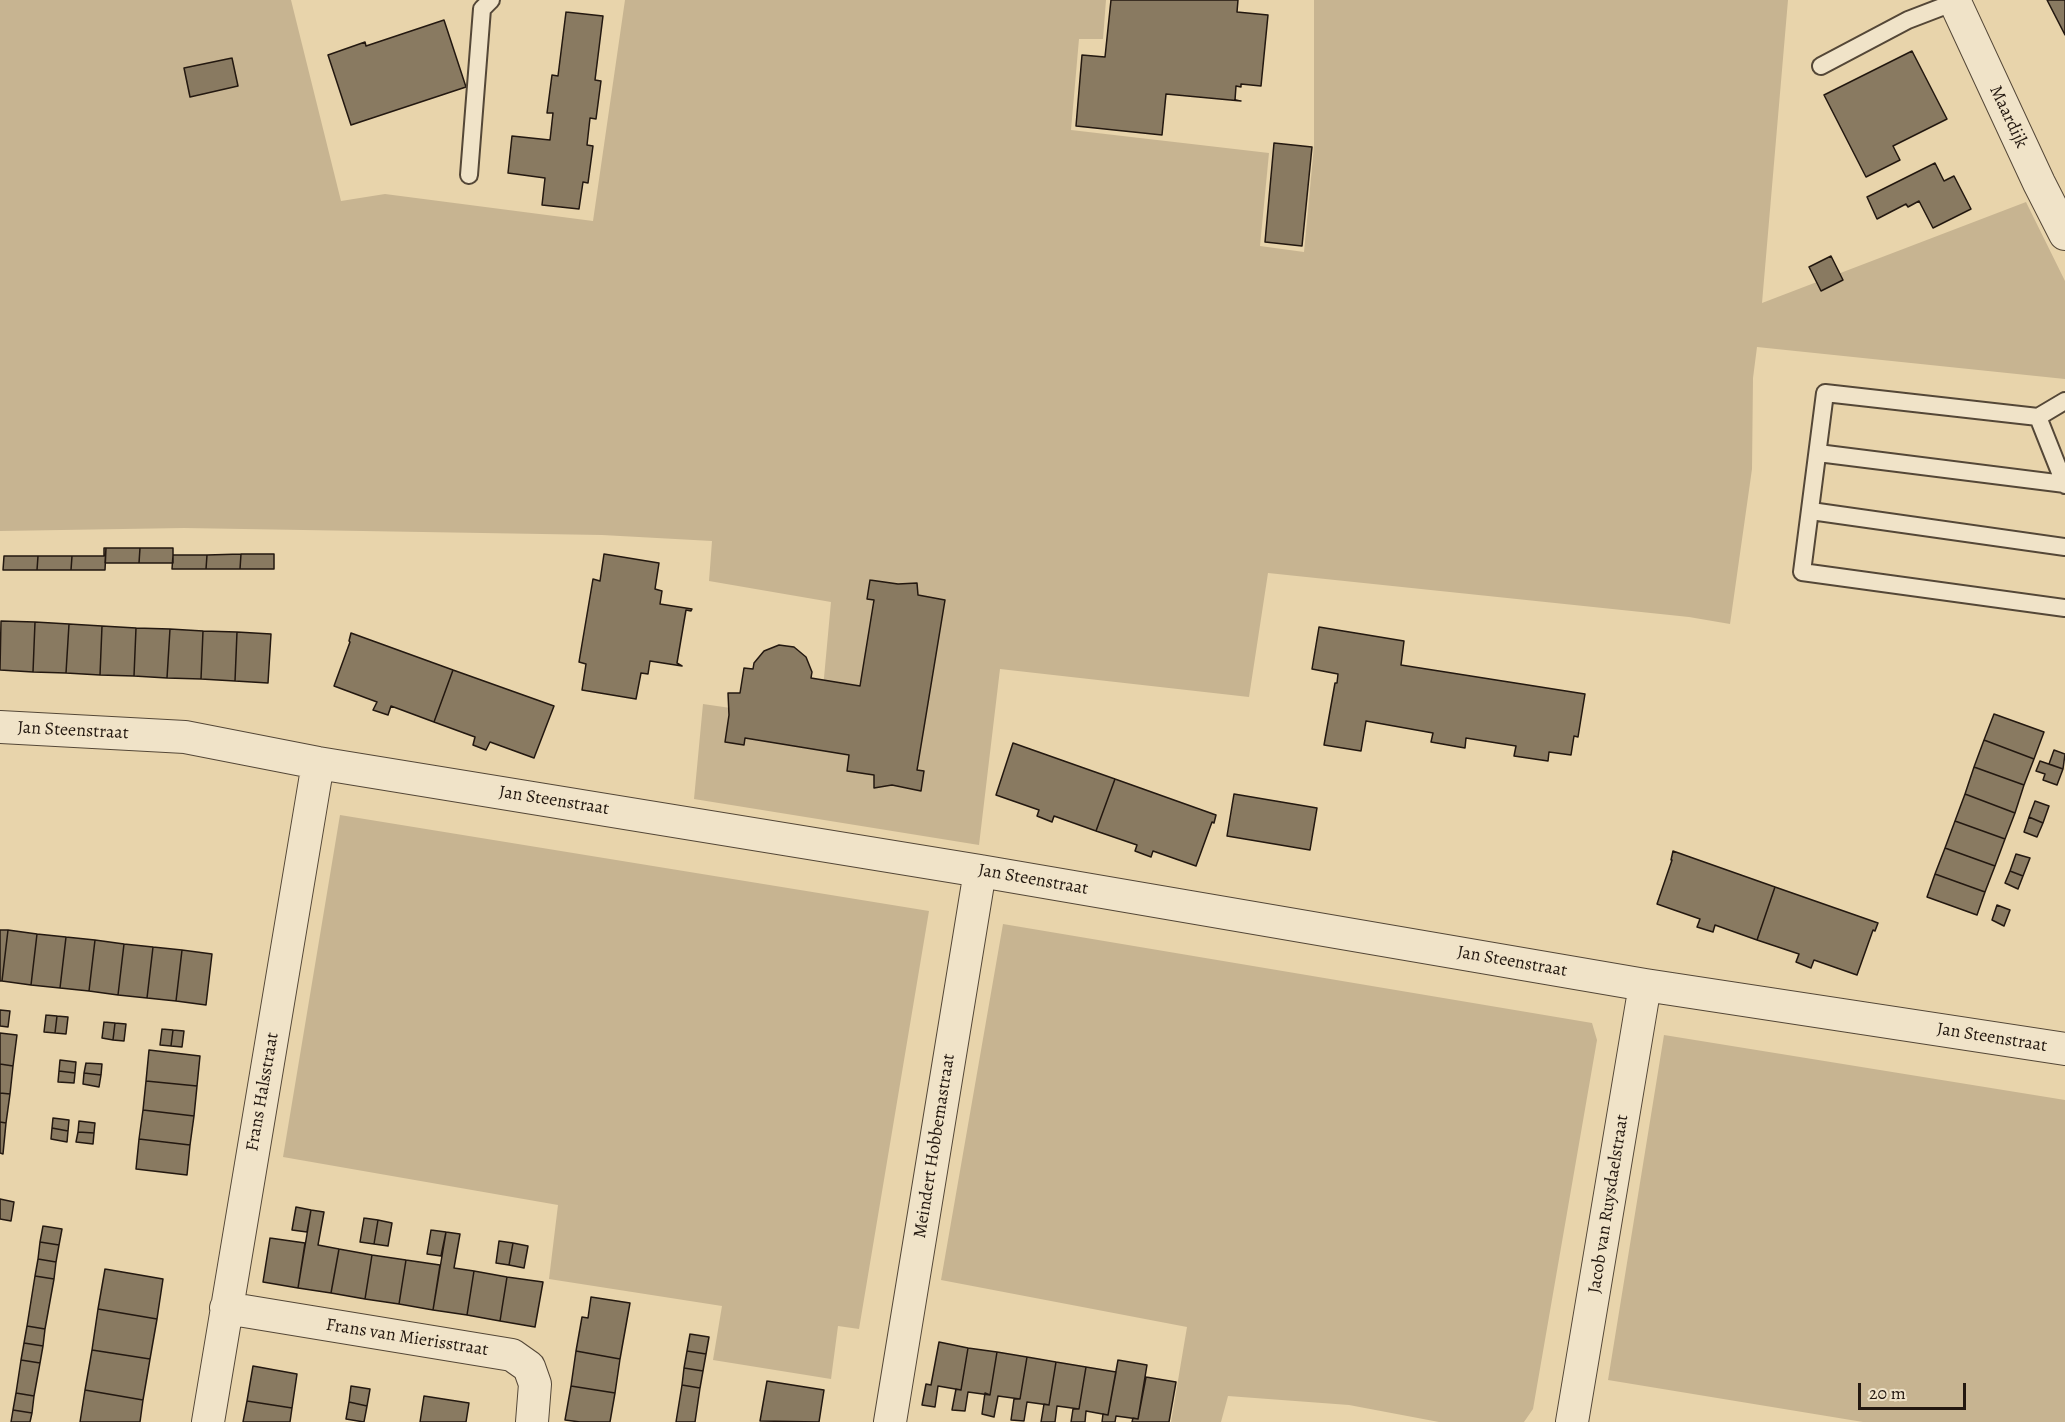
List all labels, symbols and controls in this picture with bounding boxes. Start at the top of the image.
street label: Maardijk [1984,82,2032,152]
street label: Jan Steenstraat [17,717,129,745]
street label: Jan Steenstraat [497,782,611,820]
street label: Jan Steenstraat [976,860,1090,900]
street label: Jan Steenstraat [1455,942,1569,982]
street label: Jan Steenstraat [1935,1019,2049,1057]
street label: Frans Halsstraat [242,1031,284,1153]
street label: Meindert Hobbemastraat [910,1052,960,1240]
street label: Jacob van Ruysdaelstraat [1584,1113,1634,1295]
street label: Frans van Mierisstraat [324,1314,490,1362]
scale bar [1861,1371,1969,1409]
text: 20 m [1869,1381,1906,1405]

